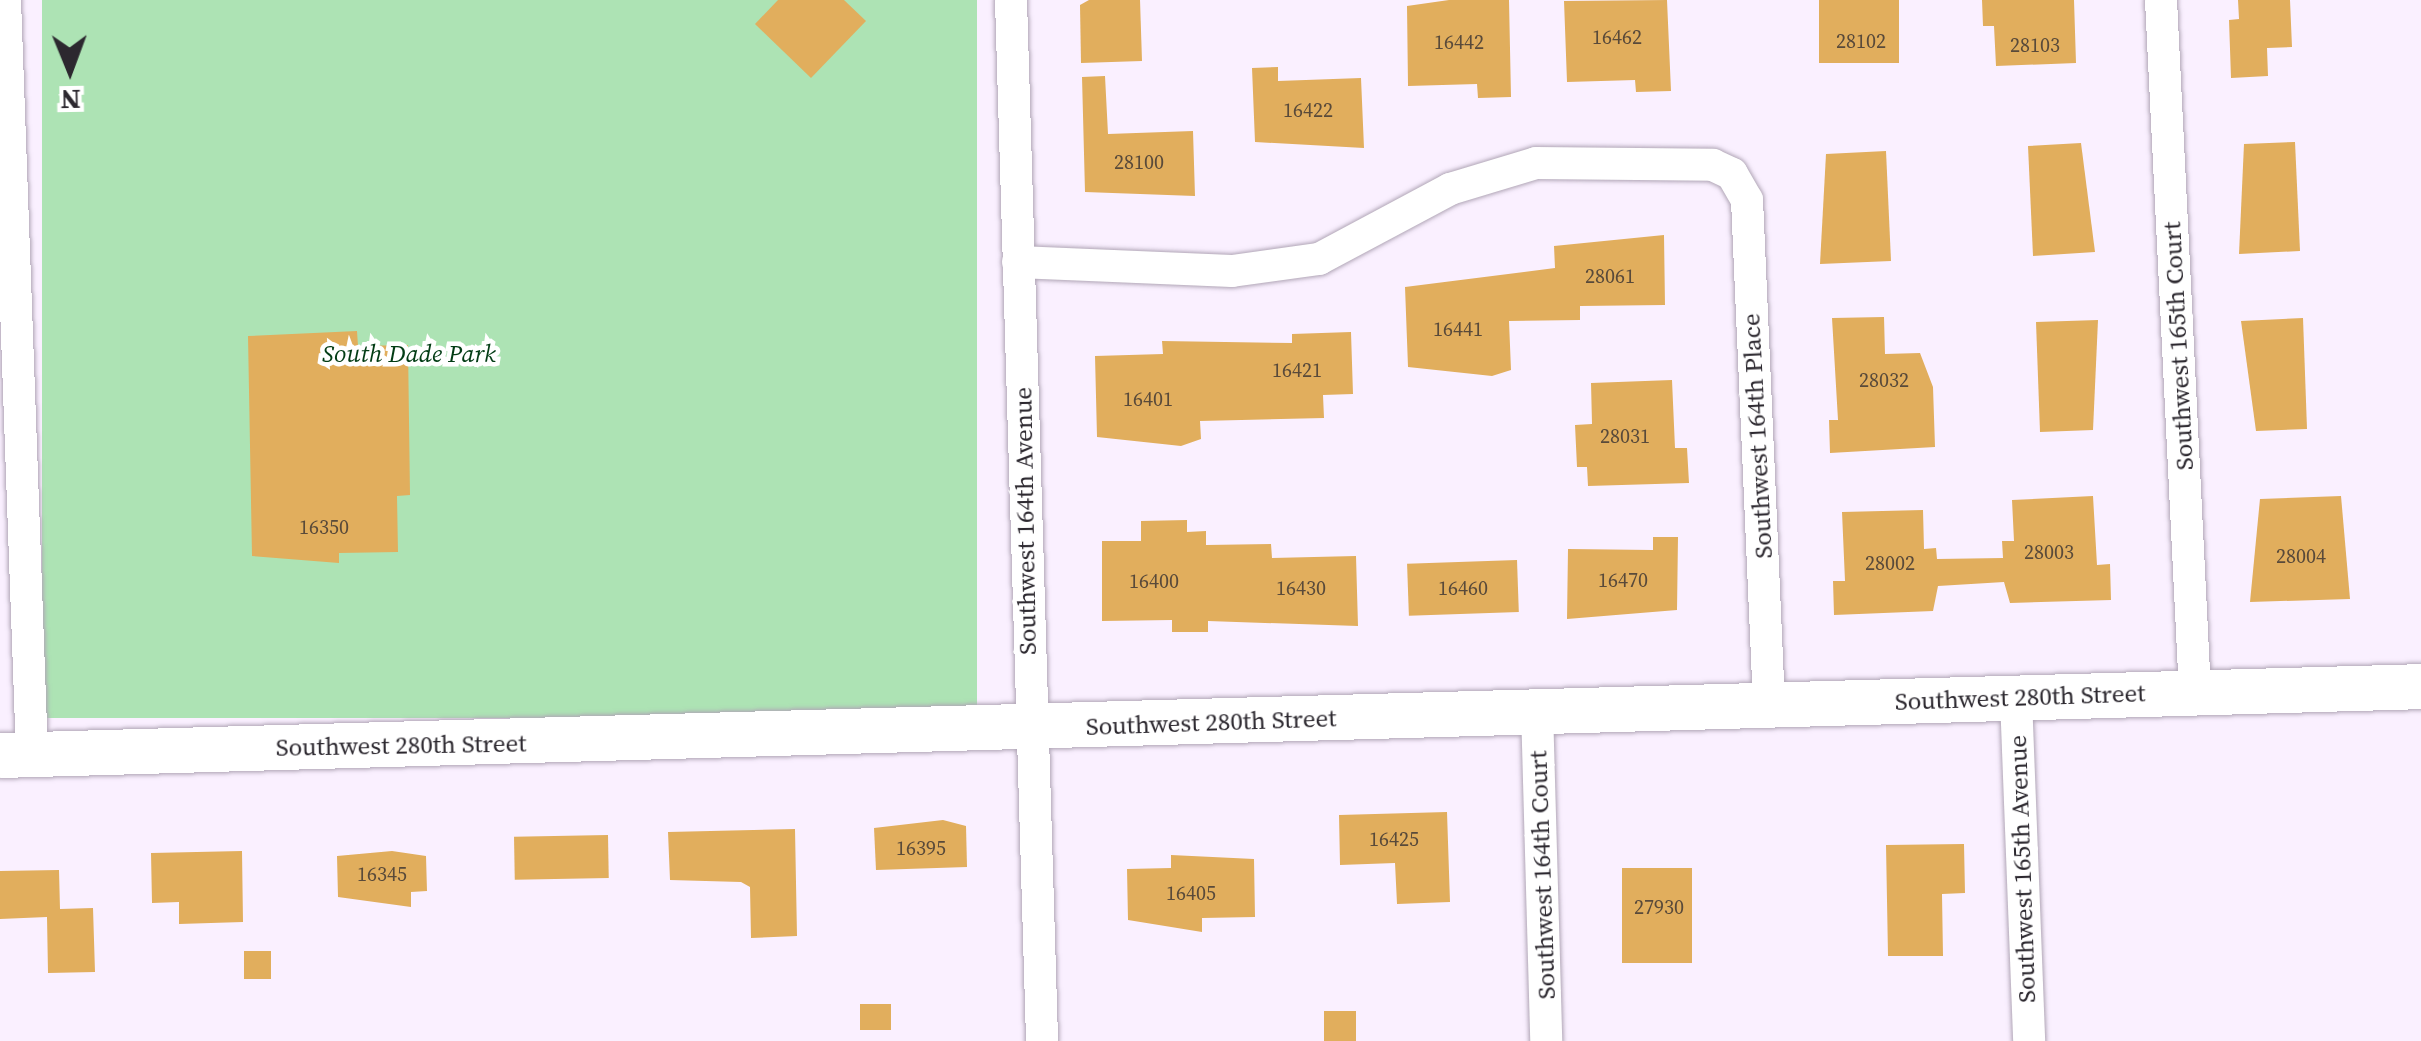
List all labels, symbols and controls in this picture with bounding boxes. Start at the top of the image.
north arrow [20,20,120,120]
house number: 16462 [1592,25,1642,49]
house number: 28102 [1836,29,1886,53]
house number: 16442 [1434,30,1484,54]
house number: 28103 [2010,33,2060,57]
text: N [60,81,81,119]
house number: 16422 [1283,98,1333,122]
house number: 28100 [1114,150,1164,174]
street label: Southwest 165th Court [2157,221,2199,471]
house number: 28061 [1585,264,1635,288]
street label: Southwest 164th Place [1736,313,1778,559]
house number: 16441 [1433,317,1483,341]
park label: South Dade Park [322,338,496,368]
house number: 16421 [1272,358,1322,382]
house number: 28032 [1859,368,1909,392]
street label: Southwest 164th Avenue [1008,387,1042,655]
house number: 16401 [1123,387,1173,411]
house number: 28031 [1600,424,1650,448]
house number: 16350 [299,515,349,539]
house number: 28003 [2024,540,2074,564]
house number: 28004 [2276,544,2326,568]
house number: 28002 [1865,551,1915,575]
house number: 16470 [1598,568,1648,592]
house number: 16400 [1129,569,1179,593]
house number: 16430 [1276,576,1326,600]
house number: 16460 [1438,576,1488,600]
street label: Southwest 280th Street [1894,678,2146,716]
street label: Southwest 280th Street [1085,703,1337,741]
street label: Southwest 280th Street [276,728,526,762]
street label: Southwest 165th Avenue [2002,735,2042,1003]
street label: Southwest 164th Court [1523,750,1561,1000]
house number: 16425 [1369,827,1419,851]
house number: 16395 [896,836,946,860]
house number: 16345 [357,862,407,886]
house number: 16405 [1166,881,1216,905]
house number: 27930 [1634,895,1684,919]

